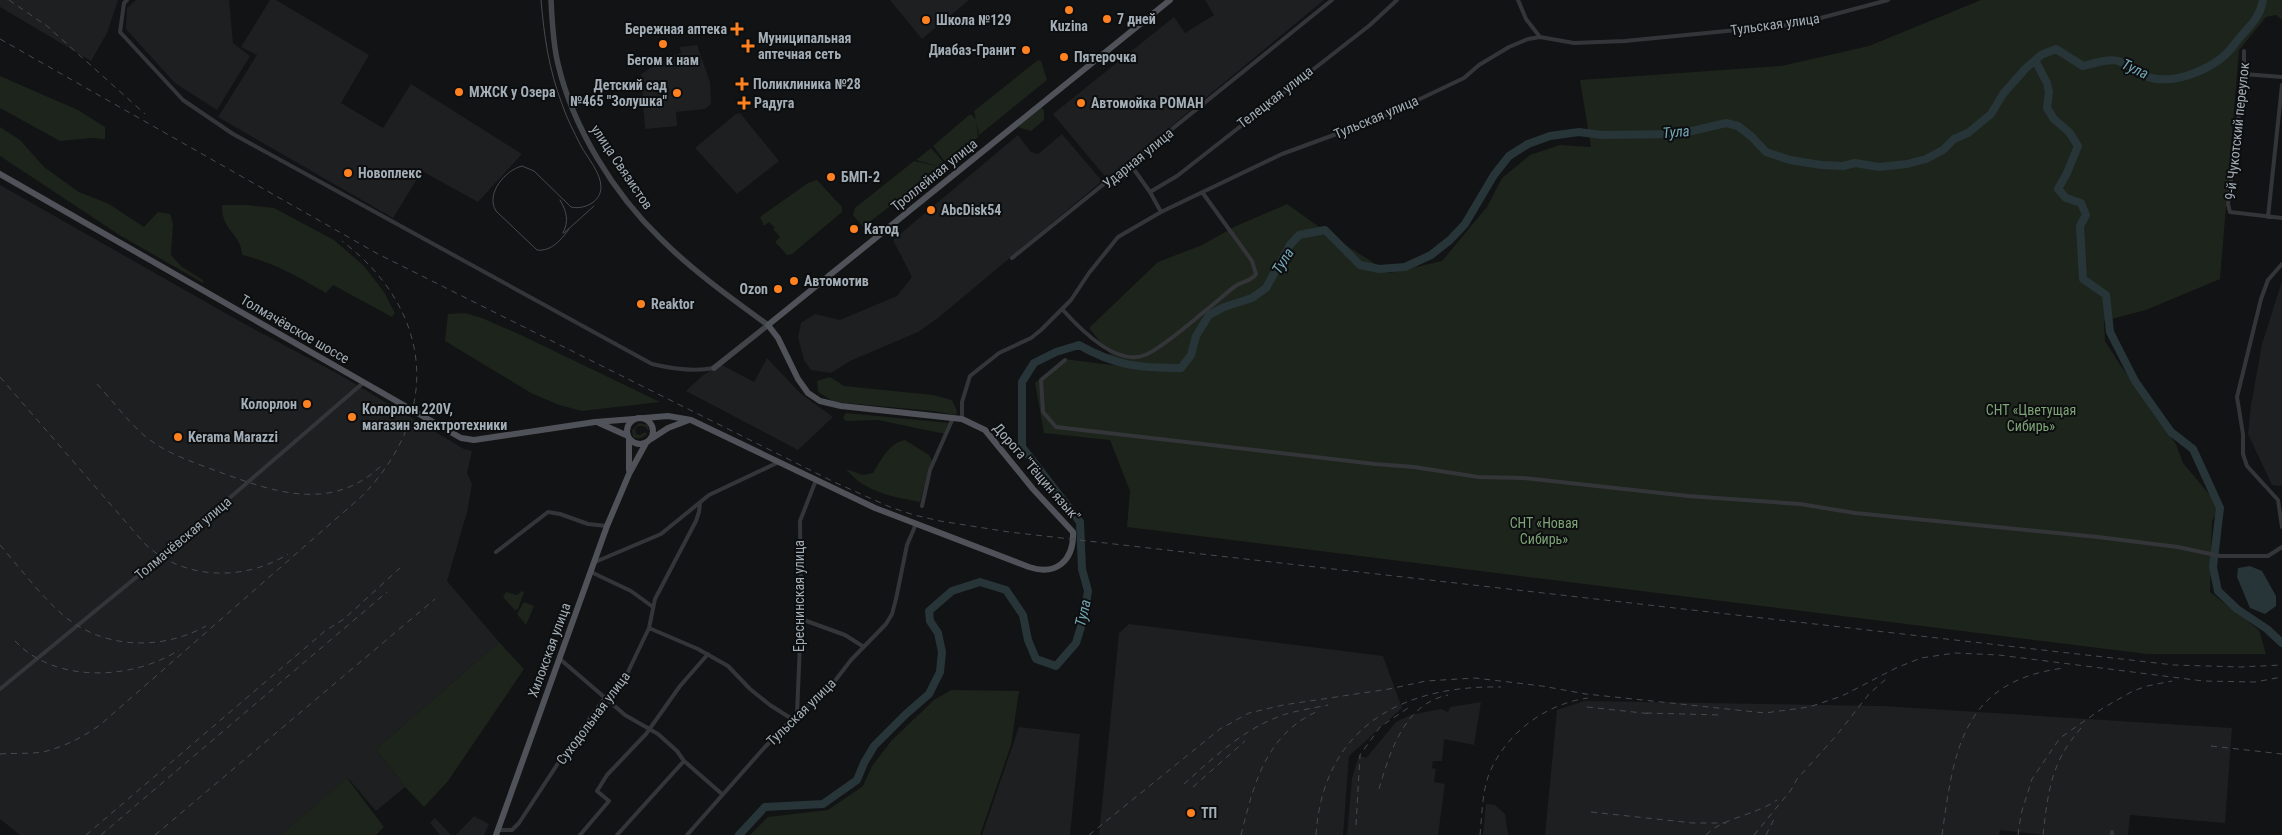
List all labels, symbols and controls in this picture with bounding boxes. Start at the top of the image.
marker: Kuzina [1063,4,1075,16]
street label: Тульская улица [1729,10,1821,38]
place label: 7 дней [1117,11,1156,27]
place label: Школа №129 [936,12,1011,28]
marker: 7 дней [1101,13,1113,25]
marker: Школа №129 [920,14,932,26]
place label: Kuzina [1050,18,1088,34]
place label: Бережная аптека [625,21,727,37]
marker: Бережная аптека [731,23,743,35]
place label: Муниципальная аптечная сеть [758,30,852,62]
marker: Бегом к нам [657,38,669,50]
marker: Муниципальная аптечная сеть [742,40,754,52]
place label: Диабаз-Гранит [929,42,1017,58]
marker: Диабаз-Гранит [1020,44,1032,56]
place label: Пятерочка [1074,49,1137,65]
marker: Пятерочка [1058,51,1070,63]
place label: Бегом к нам [627,52,699,68]
water label: Тула [2119,55,2151,83]
street label: 9-й Чукотский переулок [2222,61,2252,200]
street label: Телецкая улица [1234,63,1316,131]
place label: Поликлиника №28 [753,76,861,92]
place label: Детский сад №465 "Золушка" [570,77,667,109]
marker: Поликлиника №28 [735,77,749,91]
place label: МЖСК у Озера [469,84,556,100]
marker: МЖСК у Озера [453,86,465,98]
marker: Детский сад №465 "Золушка" [671,87,683,99]
street label: Тульская улица [1331,92,1421,142]
place label: Радуга [754,95,795,111]
place label: Автомойка РОМАН [1091,95,1204,111]
marker: Радуга [738,97,750,109]
marker: Автомойка РОМАН [1075,97,1087,109]
street label: улица Связистов [588,122,656,212]
water label: Тула [1662,122,1690,142]
street label: Ударная улица [1100,125,1176,191]
street label: Троллейная улица [888,135,980,215]
place label: Новоплекс [358,165,422,181]
marker: Новоплекс [342,167,354,179]
place label: БМП-2 [841,169,880,185]
marker: БМП-2 [825,171,837,183]
place label: AbcDisk54 [941,202,1001,218]
marker: AbcDisk54 [925,204,937,216]
place label: Катод [864,221,899,237]
marker: Катод [848,223,860,235]
water label: Тула [1268,245,1298,277]
place label: Автомотив [804,273,869,289]
marker: Автомотив [788,275,800,287]
place label: Ozon [739,281,768,297]
marker: Ozon [772,283,784,295]
street label: Толмачёвское шоссе [238,291,353,367]
place label: Reaktor [651,296,695,312]
marker: Reaktor [635,298,647,310]
place label: Колорлон [241,396,297,412]
marker: Колорлон [301,398,313,410]
place label: Колорлон 220V, магазин электротехники [362,401,507,433]
park label: СНТ «Цветущая Сибирь» [1986,402,2076,434]
marker: Колорлон 220V, магазин электротехники [346,411,358,423]
street label: Дорога "Тёщин язык" [990,420,1084,524]
place label: Kerama Marazzi [188,429,278,445]
marker: Kerama Marazzi [172,431,184,443]
street label: Толмачёвская улица [132,493,234,583]
park label: СНТ «Новая Сибирь» [1510,515,1578,547]
street label: Ереснинская улица [791,540,807,652]
water label: Тула [1071,598,1095,628]
street label: Хилокская улица [524,601,574,699]
street label: Суходольная улица [553,668,633,768]
street label: Тульская улица [763,675,839,749]
place label: ТП [1201,805,1217,821]
marker: ТП [1185,807,1197,819]

